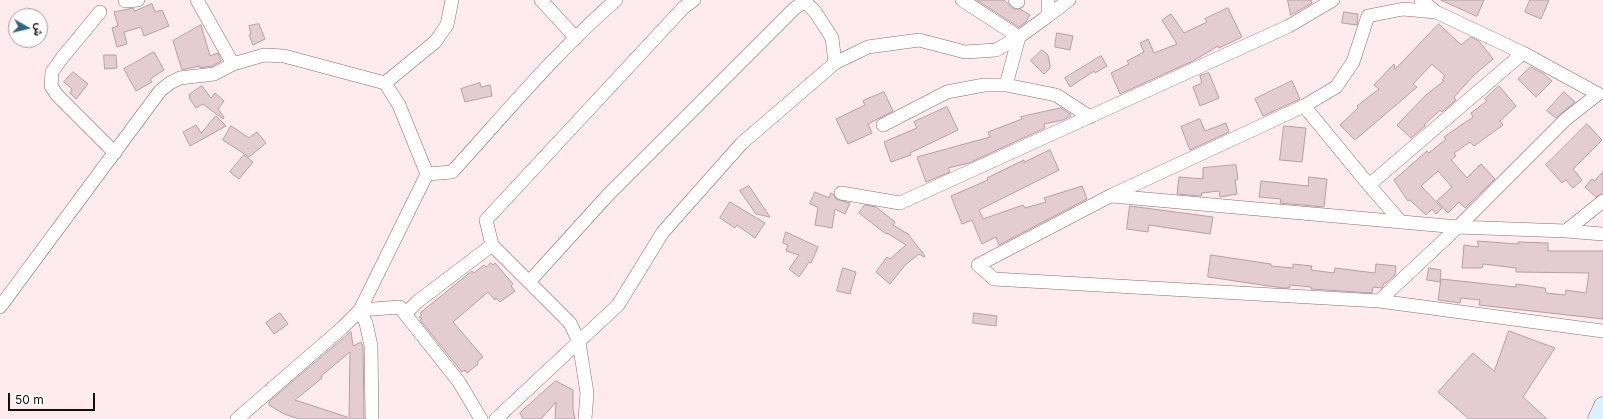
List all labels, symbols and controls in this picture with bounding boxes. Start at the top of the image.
north arrow [8,8,48,48]
text: ش [31,22,47,37]
scale bar [10,385,97,411]
text: 50 m [15,392,44,407]

